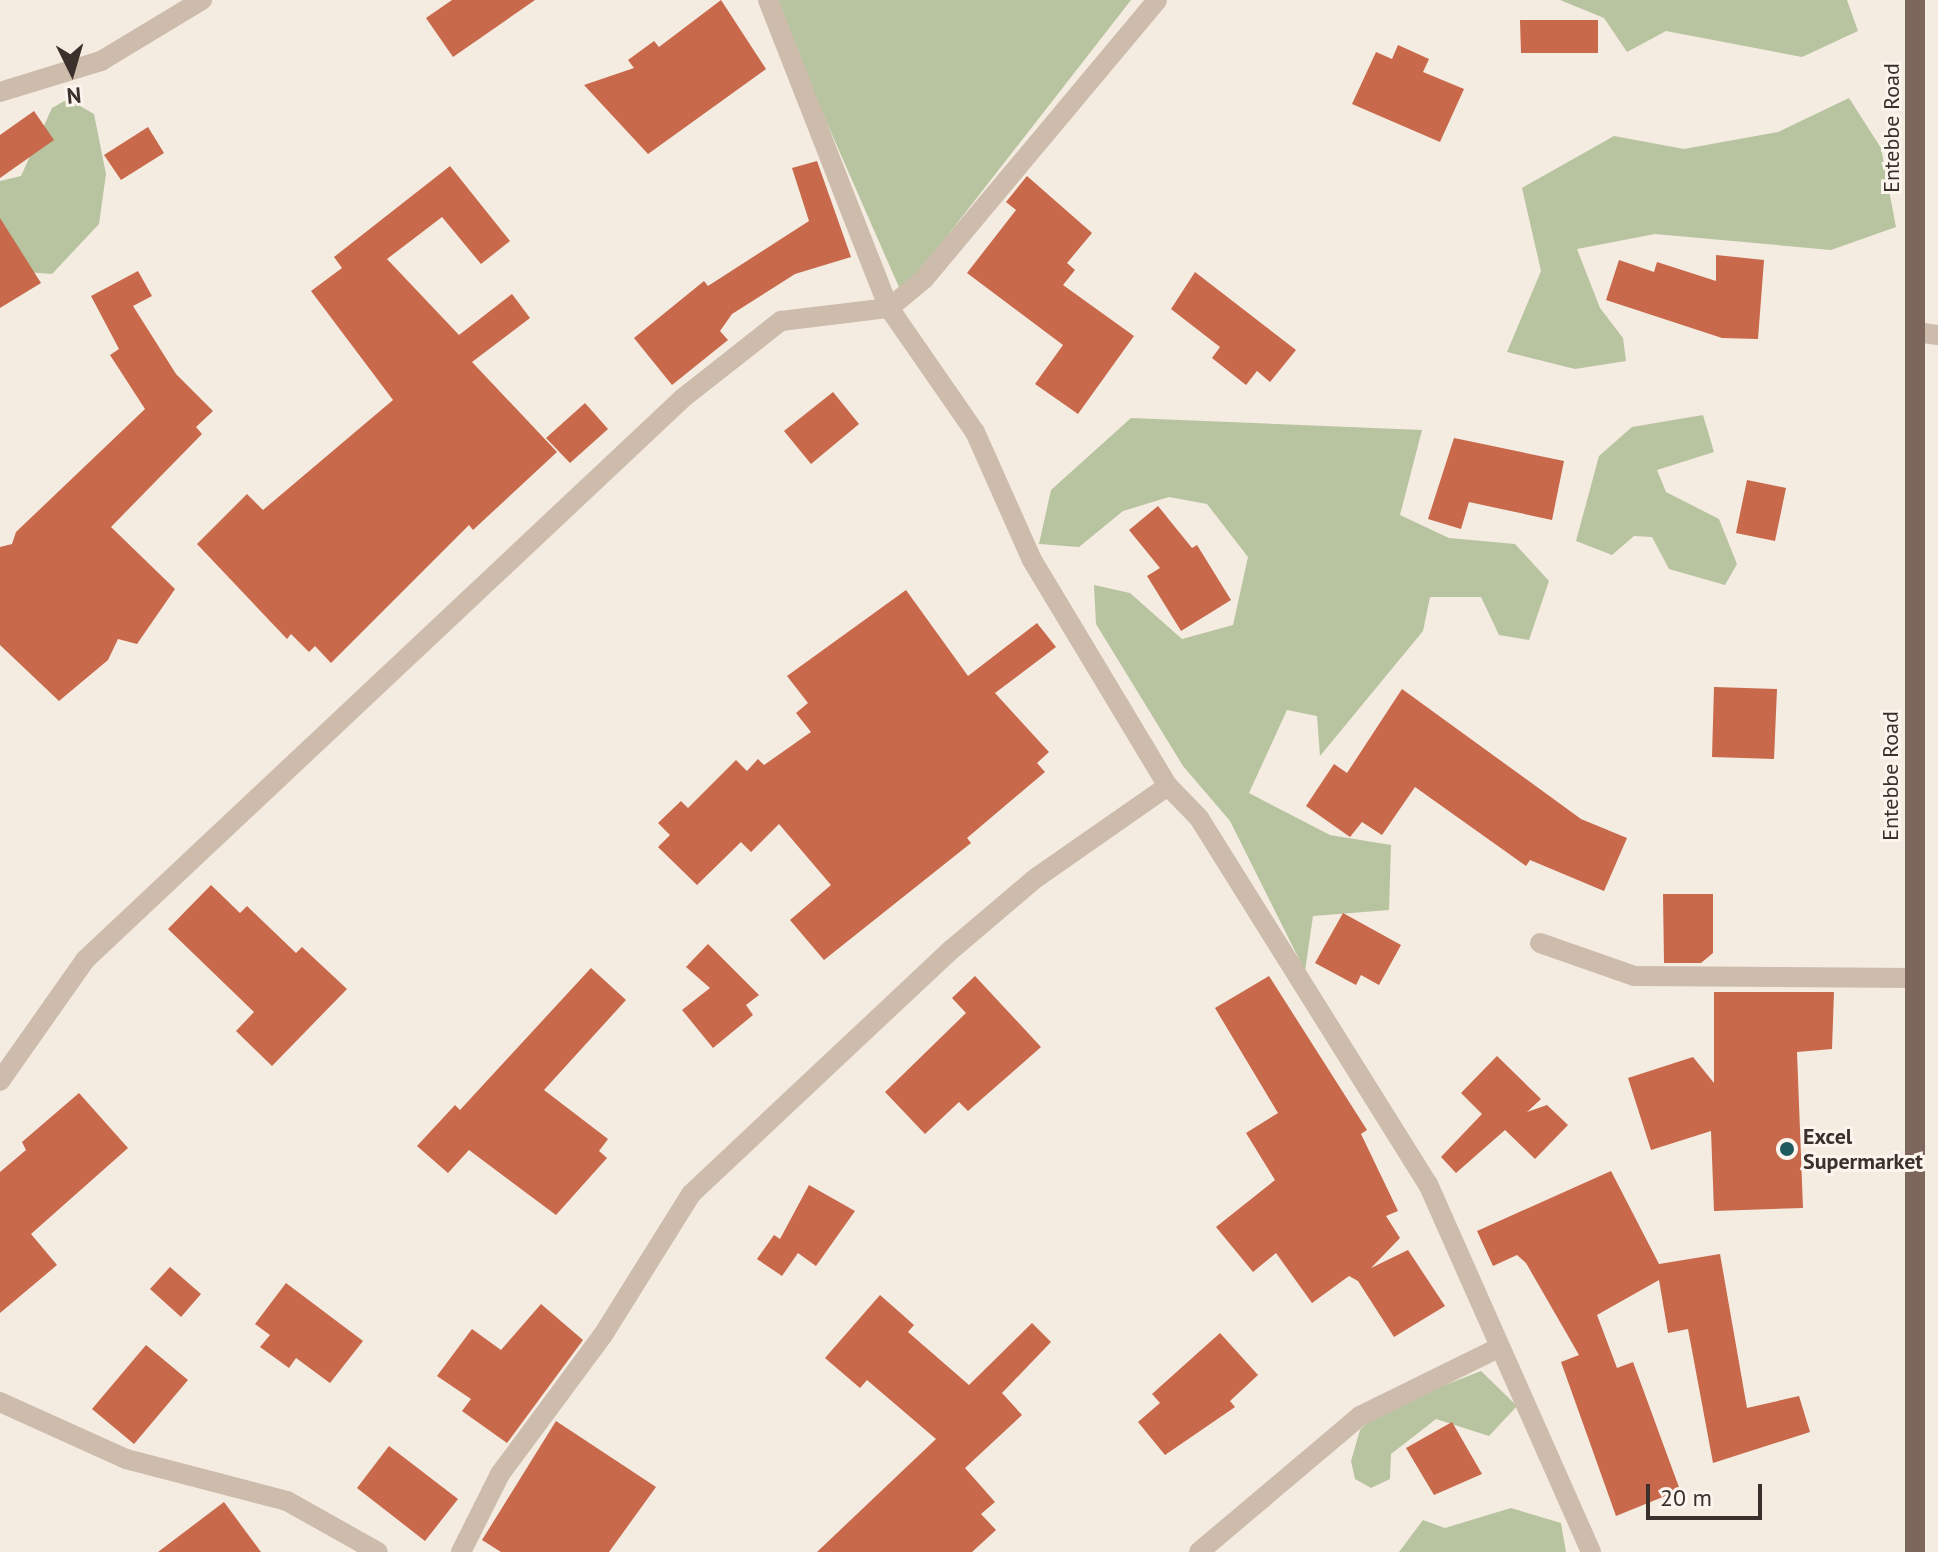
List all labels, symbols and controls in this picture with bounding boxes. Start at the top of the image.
north arrow [32,32,112,112]
street label: Entebbe Road [1879,63,1905,193]
text: N [66,81,83,110]
street label: Entebbe Road [1878,711,1904,841]
place label: Excel Supermarket [1803,1123,1923,1174]
marker: Excel Supermarket [1778,1140,1796,1158]
scale bar [1650,1468,1766,1518]
text: 20 m [1660,1482,1712,1513]

